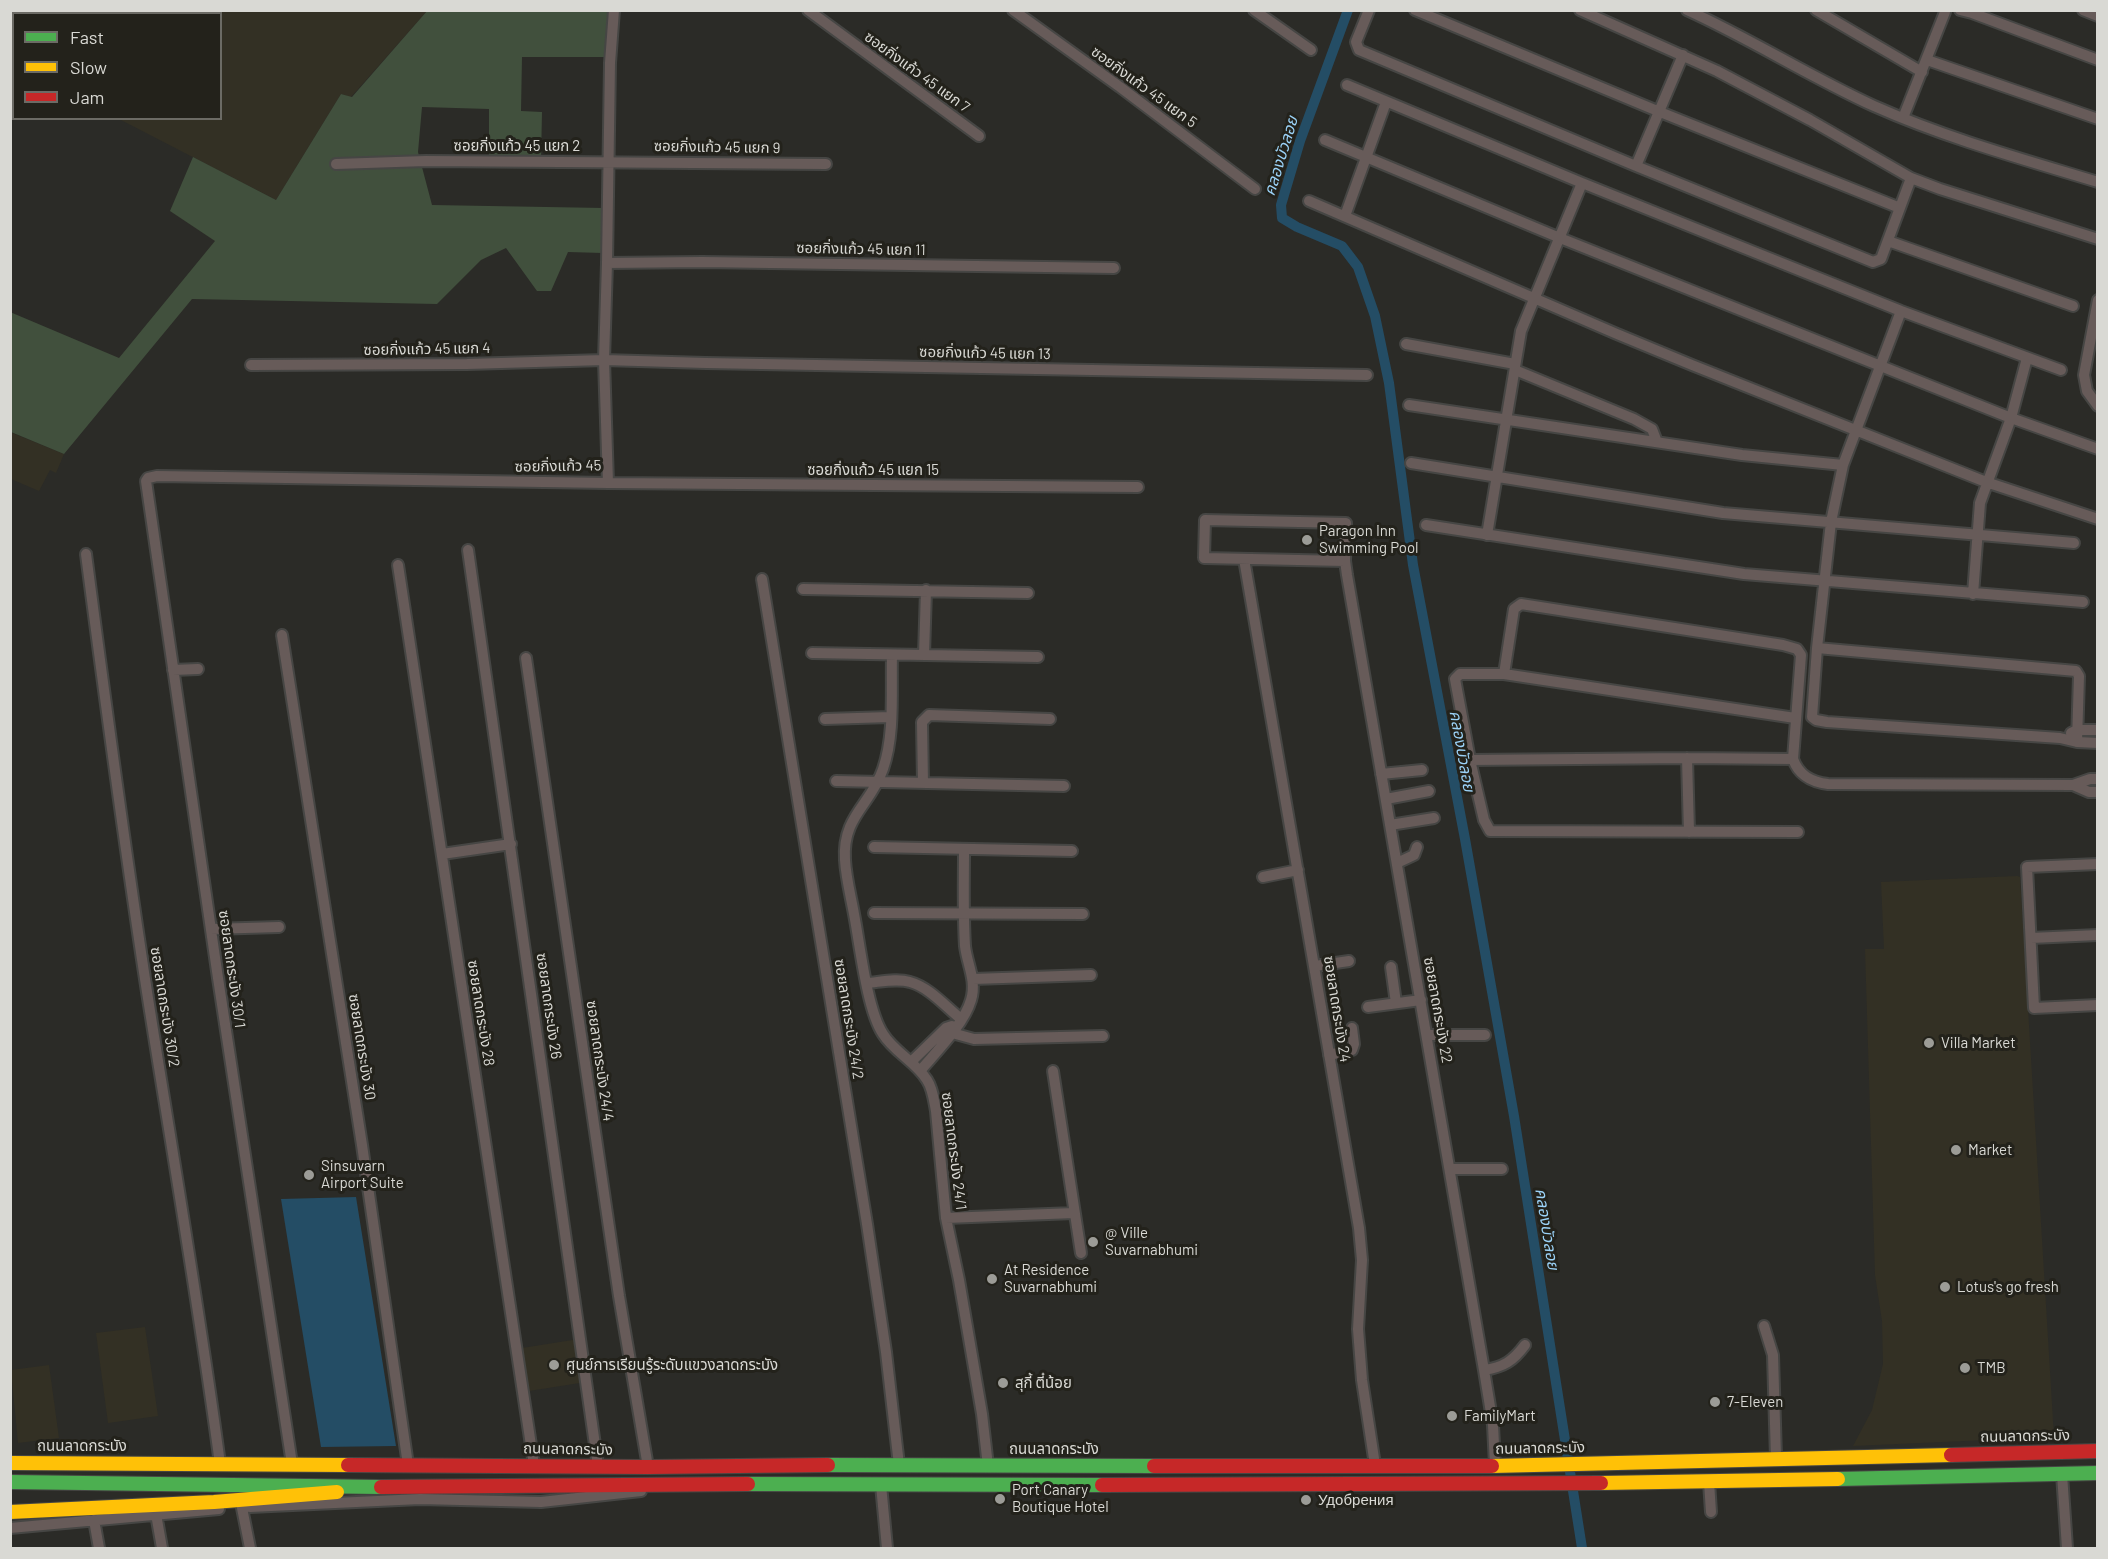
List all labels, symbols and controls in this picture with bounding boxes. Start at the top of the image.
legend [12,12,222,120]
text: Fast [70,26,104,48]
street label: ซอยกิ่งแก้ว 45 แยก 7 [861,28,973,116]
street label: ซอยกิ่งแก้ว 45 แยก 5 [1088,43,1200,131]
text: Slow [70,56,107,78]
text: Jam [70,86,104,108]
water label: คลองบัวลอย [1260,114,1302,198]
street label: ซอยกิ่งแก้ว 45 แยก 2 [454,137,580,155]
street label: ซอยกิ่งแก้ว 45 แยก 9 [654,137,780,157]
street label: ซอยกิ่งแก้ว 45 แยก 11 [796,239,926,259]
street label: ซอยกิ่งแก้ว 45 แยก 4 [363,339,491,359]
street label: ซอยกิ่งแก้ว 45 แยก 13 [919,343,1051,363]
street label: ซอยกิ่งแก้ว 45 [514,456,602,476]
street label: ซอยกิ่งแก้ว 45 แยก 15 [807,461,939,479]
place label: Paragon Inn Swimming Pool [1319,522,1419,557]
marker: Paragon Inn Swimming Pool [1300,533,1314,547]
water label: คลองบัวลอย [1445,709,1479,793]
street label: ซอยลาดกระบัง 30/1 [215,909,249,1029]
street label: ซอยลาดกระบัง 30/2 [147,946,183,1068]
street label: ซอยลาดกระบัง 26 [533,952,565,1060]
street label: ซอยลาดกระบัง 24 [1320,954,1354,1064]
street label: ซอยลาดกระบัง 22 [1420,956,1456,1064]
street label: ซอยลาดกระบัง 24/2 [831,958,867,1080]
street label: ซอยลาดกระบัง 28 [464,959,498,1067]
street label: ซอยลาดกระบัง 30 [345,993,379,1101]
street label: ซอยลาดกระบัง 24/4 [583,999,617,1123]
place label: Villa Market [1941,1034,2016,1052]
marker: Villa Market [1922,1036,1936,1050]
street label: ซอยลาดกระบัง 24/1 [938,1091,970,1211]
place label: Market [1968,1141,2012,1159]
marker: Market [1949,1143,1963,1157]
place label: Sinsuvarn Airport Suite [321,1157,404,1192]
marker: Sinsuvarn Airport Suite [302,1168,316,1182]
water label: คลองบัวลอย [1531,1187,1563,1271]
place label: @ Ville Suvarnabhumi [1105,1224,1198,1259]
marker: @ Ville Suvarnabhumi [1086,1235,1100,1249]
place label: At Residence Suvarnabhumi [1004,1261,1097,1296]
marker: At Residence Suvarnabhumi [985,1272,999,1286]
place label: Lotus's go fresh [1957,1278,2059,1296]
marker: Lotus's go fresh [1938,1280,1952,1294]
place label: ศูนย์การเรียนรู้ระดับแขวงลาดกระบัง [566,1356,778,1374]
marker: ศูนย์การเรียนรู้ระดับแขวงลาดกระบัง [547,1358,561,1372]
place label: TMB [1977,1359,2006,1377]
marker: TMB [1958,1361,1972,1375]
place label: สุกี้ ตี๋น้อย [1015,1374,1072,1392]
marker: สุกี้ ตี๋น้อย [996,1376,1010,1390]
place label: 7-Eleven [1727,1393,1783,1411]
marker: 7-Eleven [1708,1395,1722,1409]
place label: FamilyMart [1464,1407,1536,1425]
marker: FamilyMart [1445,1409,1459,1423]
street label: ถนนลาดกระบัง [1980,1426,2070,1446]
street label: ถนนลาดกระบัง [37,1437,127,1455]
street label: ถนนลาดกระบัง [1495,1438,1585,1458]
street label: ถนนลาดกระบัง [523,1439,613,1459]
street label: ถนนลาดกระบัง [1009,1440,1099,1458]
place label: Port Canary Boutique Hotel [1012,1481,1109,1516]
place label: Удобрения [1318,1491,1394,1509]
marker: Port Canary Boutique Hotel [993,1492,1007,1506]
marker: Удобрения [1299,1493,1313,1507]

